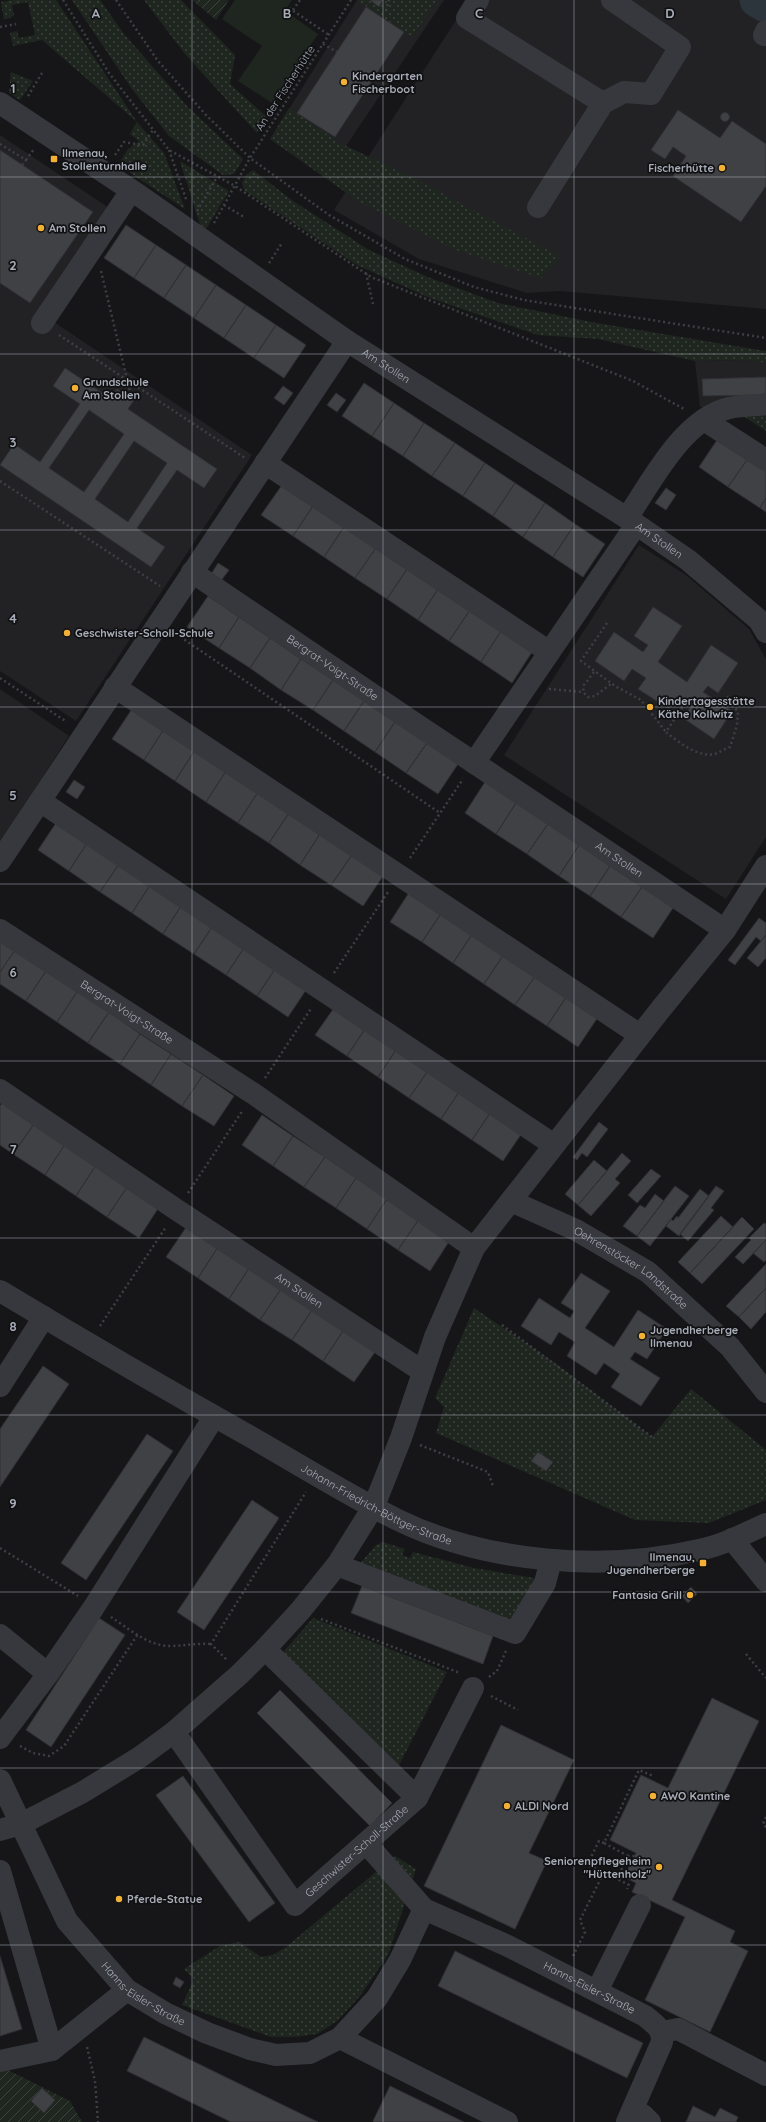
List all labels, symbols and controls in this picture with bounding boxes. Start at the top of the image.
text: A [92,5,101,21]
text: B [283,5,291,21]
text: C [475,5,483,21]
text: D [665,5,675,21]
street label: An der Fischerhütte [252,43,318,133]
place label: Kindergarten Fischerboot [352,69,423,96]
marker: Kindergarten Fischerboot [339,77,349,87]
text: 1 [10,80,16,96]
place label: Ilmenau, Stollenturnhalle [62,146,147,173]
marker: Ilmenau, Stollenturnhalle [49,154,59,164]
place label: Fischerhütte [648,161,714,175]
marker: Fischerhütte [717,163,727,173]
place label: Am Stollen [49,221,106,235]
marker: Am Stollen [36,223,46,233]
text: 2 [9,257,17,273]
street label: Am Stollen [359,345,413,386]
place label: Grundschule Am Stollen [83,375,149,402]
marker: Grundschule Am Stollen [70,383,80,393]
text: 3 [10,434,17,450]
street label: Am Stollen [633,519,685,561]
text: 4 [9,610,17,626]
place label: Geschwister-Scholl-Schule [75,626,214,640]
marker: Geschwister-Scholl-Schule [62,628,72,638]
street label: Bergrat-Voigt-Straße [284,631,381,704]
place label: Kindertagesstätte Käthe Kollwitz [658,694,755,721]
marker: Kindertagesstätte Käthe Kollwitz [645,702,655,712]
text: 5 [9,787,17,803]
street label: Am Stollen [593,839,646,880]
text: 6 [9,964,17,980]
street label: Bergrat-Voigt-Straße [78,977,176,1047]
text: 7 [9,1141,17,1157]
street label: Oehrenstöcker Landstraße [571,1223,691,1312]
street label: Am Stollen [273,1270,326,1311]
text: 8 [9,1318,17,1334]
place label: Jugendherberge Ilmenau [650,1323,739,1350]
marker: Jugendherberge Ilmenau [637,1331,647,1341]
street label: Johann-Friedrich-Böttger-Straße [298,1461,454,1548]
text: 9 [9,1495,17,1511]
place label: Ilmenau, Jugendherberge [607,1550,695,1577]
marker: Ilmenau, Jugendherberge [698,1558,708,1568]
place label: Fantasia Grill [612,1588,682,1602]
marker: Fantasia Grill [685,1590,695,1600]
place label: AWO Kantine [661,1789,731,1803]
marker: AWO Kantine [648,1791,658,1801]
place label: ALDI Nord [515,1799,569,1813]
marker: ALDI Nord [502,1801,512,1811]
street label: Geschwister-Scholl-Straße [302,1802,411,1900]
place label: Seniorenpflegeheim "Hüttenholz" [544,1854,651,1881]
marker: Seniorenpflegeheim "Hüttenholz" [654,1862,664,1872]
place label: Pferde-Statue [127,1892,203,1906]
marker: Pferde-Statue [114,1894,124,1904]
street label: Hanns-Eisler-Straße [541,1958,638,2017]
street label: Hanns-Eisler-Straße [99,1959,188,2029]

